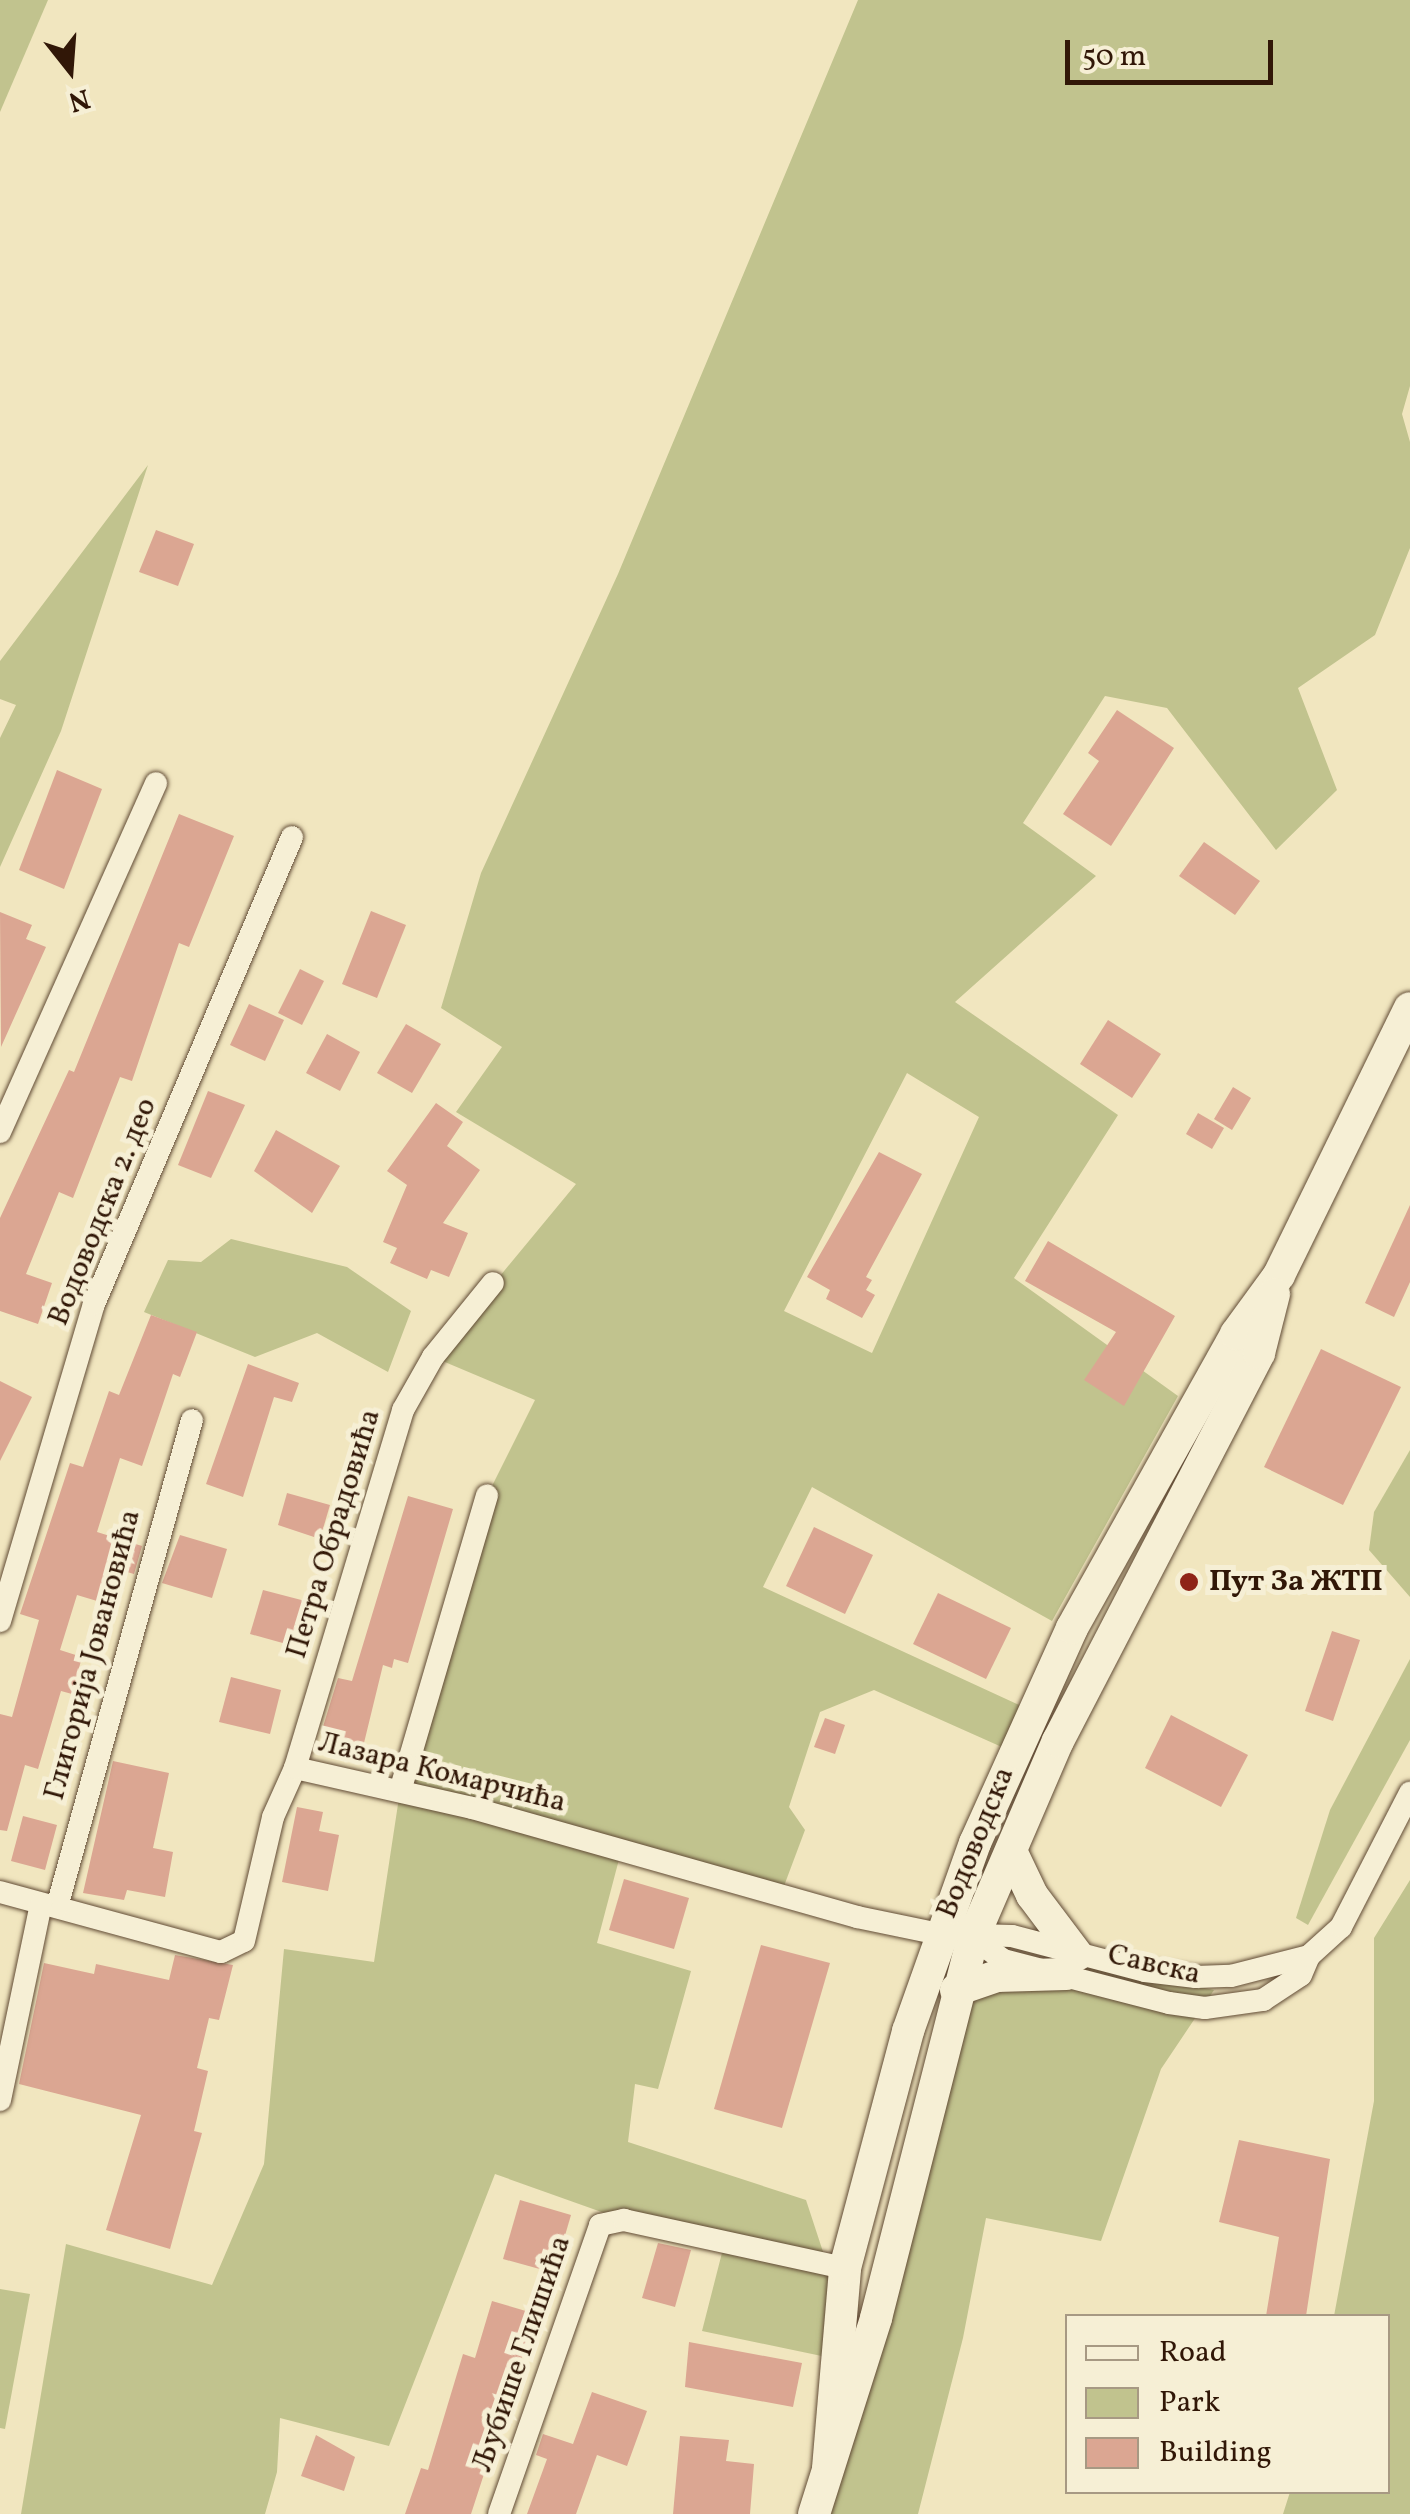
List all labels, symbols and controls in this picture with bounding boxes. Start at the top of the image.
north arrow [20,20,120,120]
scale bar [1070,20,1278,82]
text: 50 m [1082,36,1146,78]
text: N [64,78,94,121]
street label: Водоводска 2. део [41,1093,165,1331]
street label: Петра Обрадовића [279,1405,389,1663]
street label: Глигорија Јовановића [37,1506,149,1804]
place label: Пут За ЖТП [1209,1564,1383,1600]
marker: Пут За ЖТП [1178,1571,1200,1593]
street label: Лазара Комарчића [314,1725,570,1821]
street label: Водоводска [929,1762,1023,1924]
street label: Савска [1104,1937,1204,1993]
street label: Љубише Глишића [465,2231,579,2477]
legend [1065,2314,1390,2494]
text: Road [1159,2332,1227,2374]
text: Park [1159,2382,1220,2424]
text: Building [1159,2432,1272,2474]

